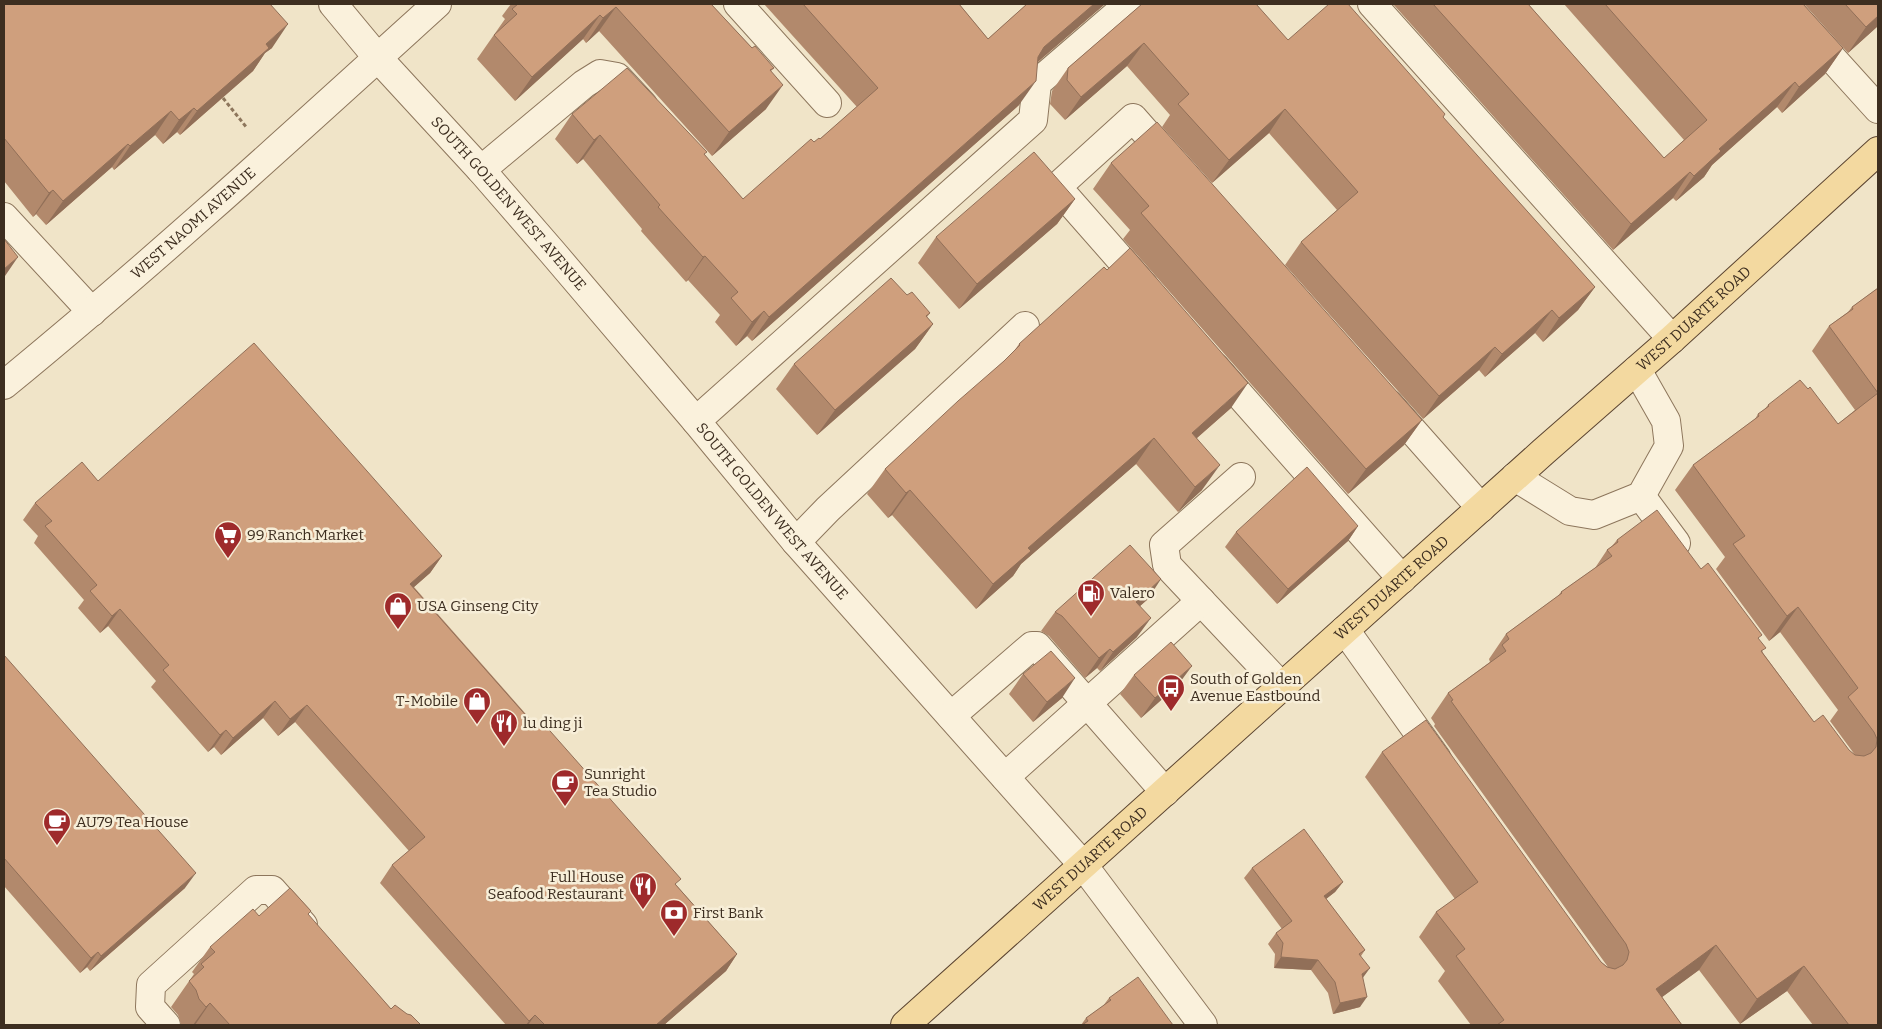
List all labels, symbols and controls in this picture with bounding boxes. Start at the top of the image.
street label: SOUTH GOLDEN WEST AVENUE [427,113,590,294]
street label: WEST NAOMI AVENUE [127,164,259,283]
street label: WEST DUARTE ROAD [1633,262,1755,375]
street label: SOUTH GOLDEN WEST AVENUE [692,419,852,603]
supermarket icon: 99 Ranch Market [213,520,243,559]
place label: 99 Ranch Market [247,526,365,544]
street label: WEST DUARTE ROAD [1331,532,1453,644]
fuel station icon: Valero [1076,578,1106,617]
place label: Valero [1110,584,1155,602]
shop icon: USA Ginseng City [383,591,413,630]
place label: USA Ginseng City [417,597,539,615]
place label: South of Golden Avenue Eastbound [1190,670,1321,705]
bus stop icon: South of Golden Avenue Eastbound [1156,673,1186,712]
shop icon: T-Mobile [462,686,492,725]
place label: T-Mobile [396,692,458,710]
restaurant icon: lu ding ji [489,708,519,747]
place label: lu ding ji [523,714,583,732]
place label: Sunright Tea Studio [584,765,657,800]
cafe icon: Sunright Tea Studio [550,768,580,807]
street label: WEST DUARTE ROAD [1029,803,1151,915]
cafe icon: AU79 Tea House [42,807,72,846]
place label: AU79 Tea House [76,813,189,831]
place label: Full House Seafood Restaurant [488,868,625,903]
restaurant icon: Full House Seafood Restaurant [628,871,658,910]
bank icon: First Bank [659,898,689,937]
place label: First Bank [693,904,764,922]

